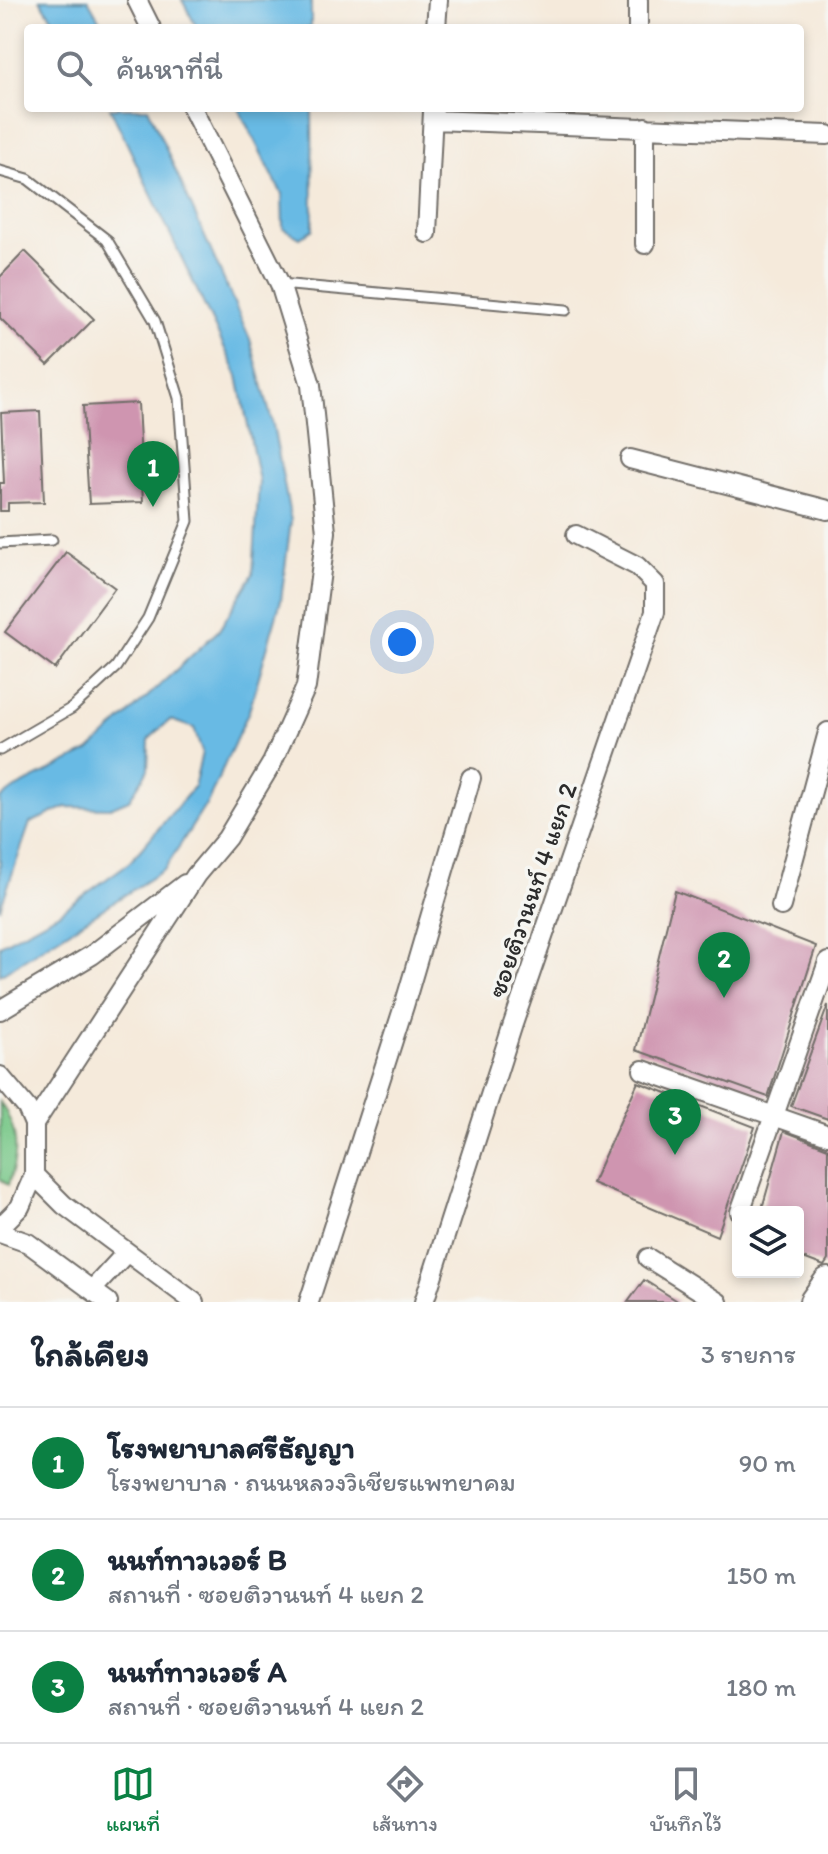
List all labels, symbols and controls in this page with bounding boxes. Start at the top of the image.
search box [24,24,804,112]
icon: search [52,46,96,90]
text: ค้นหาที่นี่ [116,50,223,87]
pin: 1 [127,441,179,507]
your location [382,622,422,662]
street label: ซอยติวานนท์ 4 แยก 2 [480,778,584,1002]
pin: 2 [698,932,750,998]
pin: 3 [649,1089,701,1155]
map controls [732,1206,804,1278]
button: layers [732,1206,804,1278]
text: ใกล้เคียง [32,1334,149,1375]
text: 3 รายการ [701,1338,796,1370]
text: โรงพยาบาลศรีธัญญา [108,1429,355,1466]
text: 1 [52,1447,64,1479]
text: 90 m [739,1447,796,1479]
text: โรงพยาบาล · ถนนหลวงวิเชียรแพทยาคม [108,1466,516,1498]
text: นนท์ทาวเวอร์ B [108,1541,287,1578]
text: 2 [51,1559,65,1591]
text: 150 m [727,1559,796,1591]
text: สถานที่ · ซอยติวานนท์ 4 แยก 2 [108,1578,424,1610]
text: นนท์ทาวเวอร์ A [108,1653,287,1690]
text: 3 [51,1671,65,1703]
text: 180 m [726,1671,796,1703]
text: สถานที่ · ซอยติวานนท์ 4 แยก 2 [108,1690,424,1722]
tab: แผนที่ [106,1762,160,1837]
tab: เส้นทาง [372,1762,438,1837]
tab: บันทึกไว้ [650,1762,722,1837]

